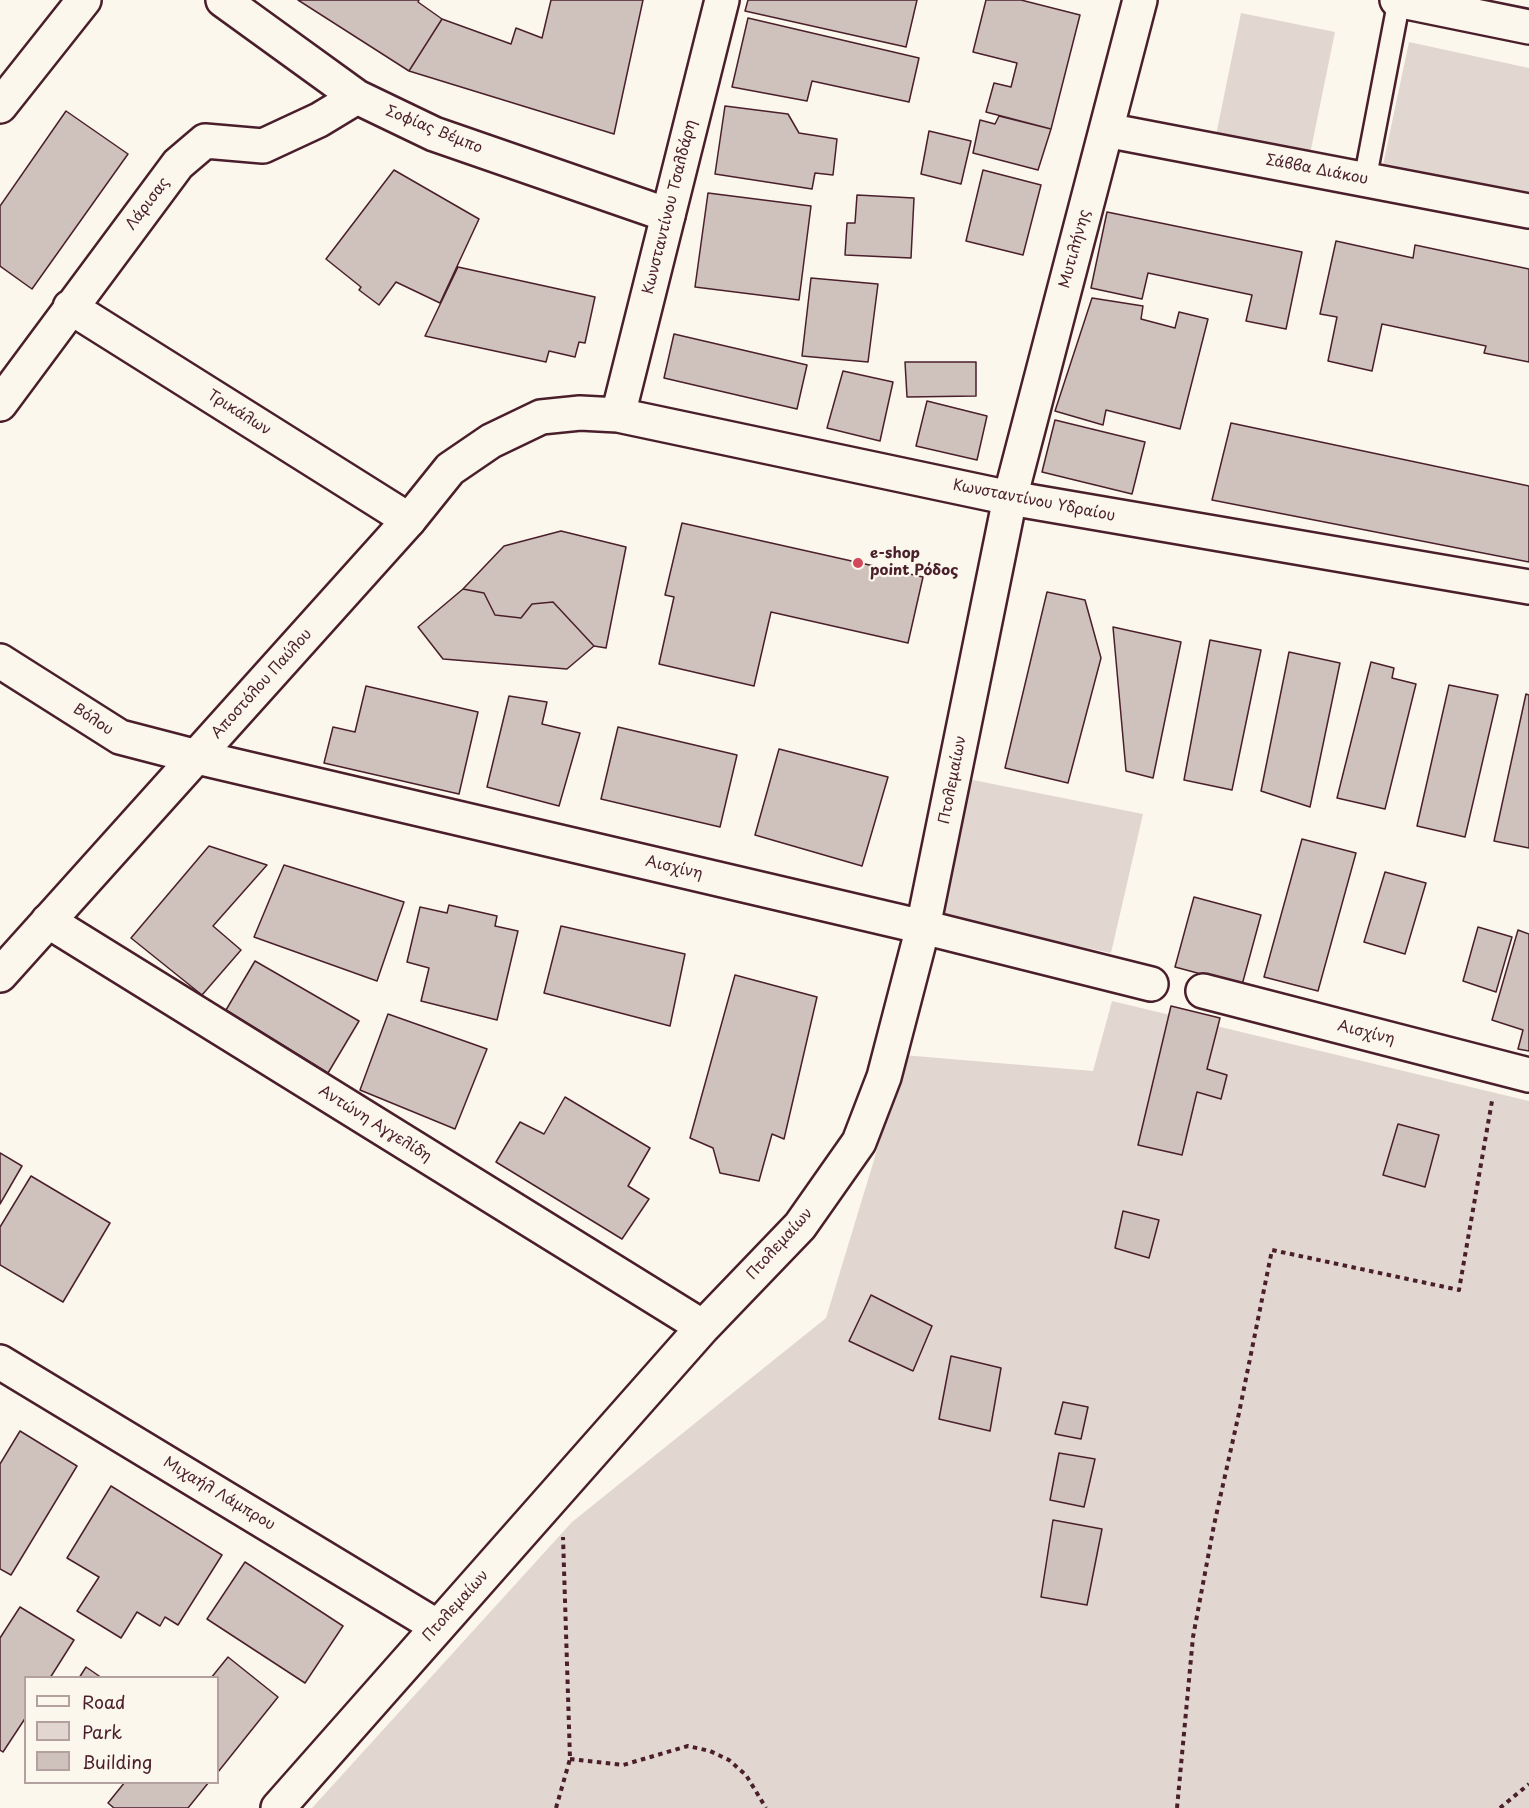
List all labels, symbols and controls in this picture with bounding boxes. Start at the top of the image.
street label: Σοφίας Βέμπο [383,102,485,158]
street label: Κωνσταντίνου Τσαλδάρη [640,118,700,296]
street label: Σάββα Διάκου [1264,151,1370,189]
street label: Λάρισας [122,174,174,234]
street label: Μυτιλήνης [1056,208,1094,290]
street label: Τρικάλων [204,386,274,440]
street label: Κωνσταντίνου Υδραίου [951,476,1117,526]
place label: e-shop point Ρόδος [870,545,958,580]
marker: e-shop point Ρόδος [851,556,865,570]
street label: Αποστόλου Παύλου [208,625,316,743]
street label: Βόλου [70,700,116,740]
street label: Πτολεμαίων [936,734,970,826]
street label: Αισχίνη [644,853,704,883]
street label: Αισχίνη [1336,1017,1396,1049]
street label: Αντώνη Αγγελίδη [315,1082,435,1166]
street label: Πτολεμαίων [743,1205,817,1283]
street label: Μιχαήλ Λάμπρου [160,1454,278,1534]
street label: Πτολεμαίων [419,1567,493,1645]
legend [24,1676,219,1784]
text: Road [82,1688,126,1715]
text: Park [82,1718,122,1745]
text: Building [82,1748,152,1775]

